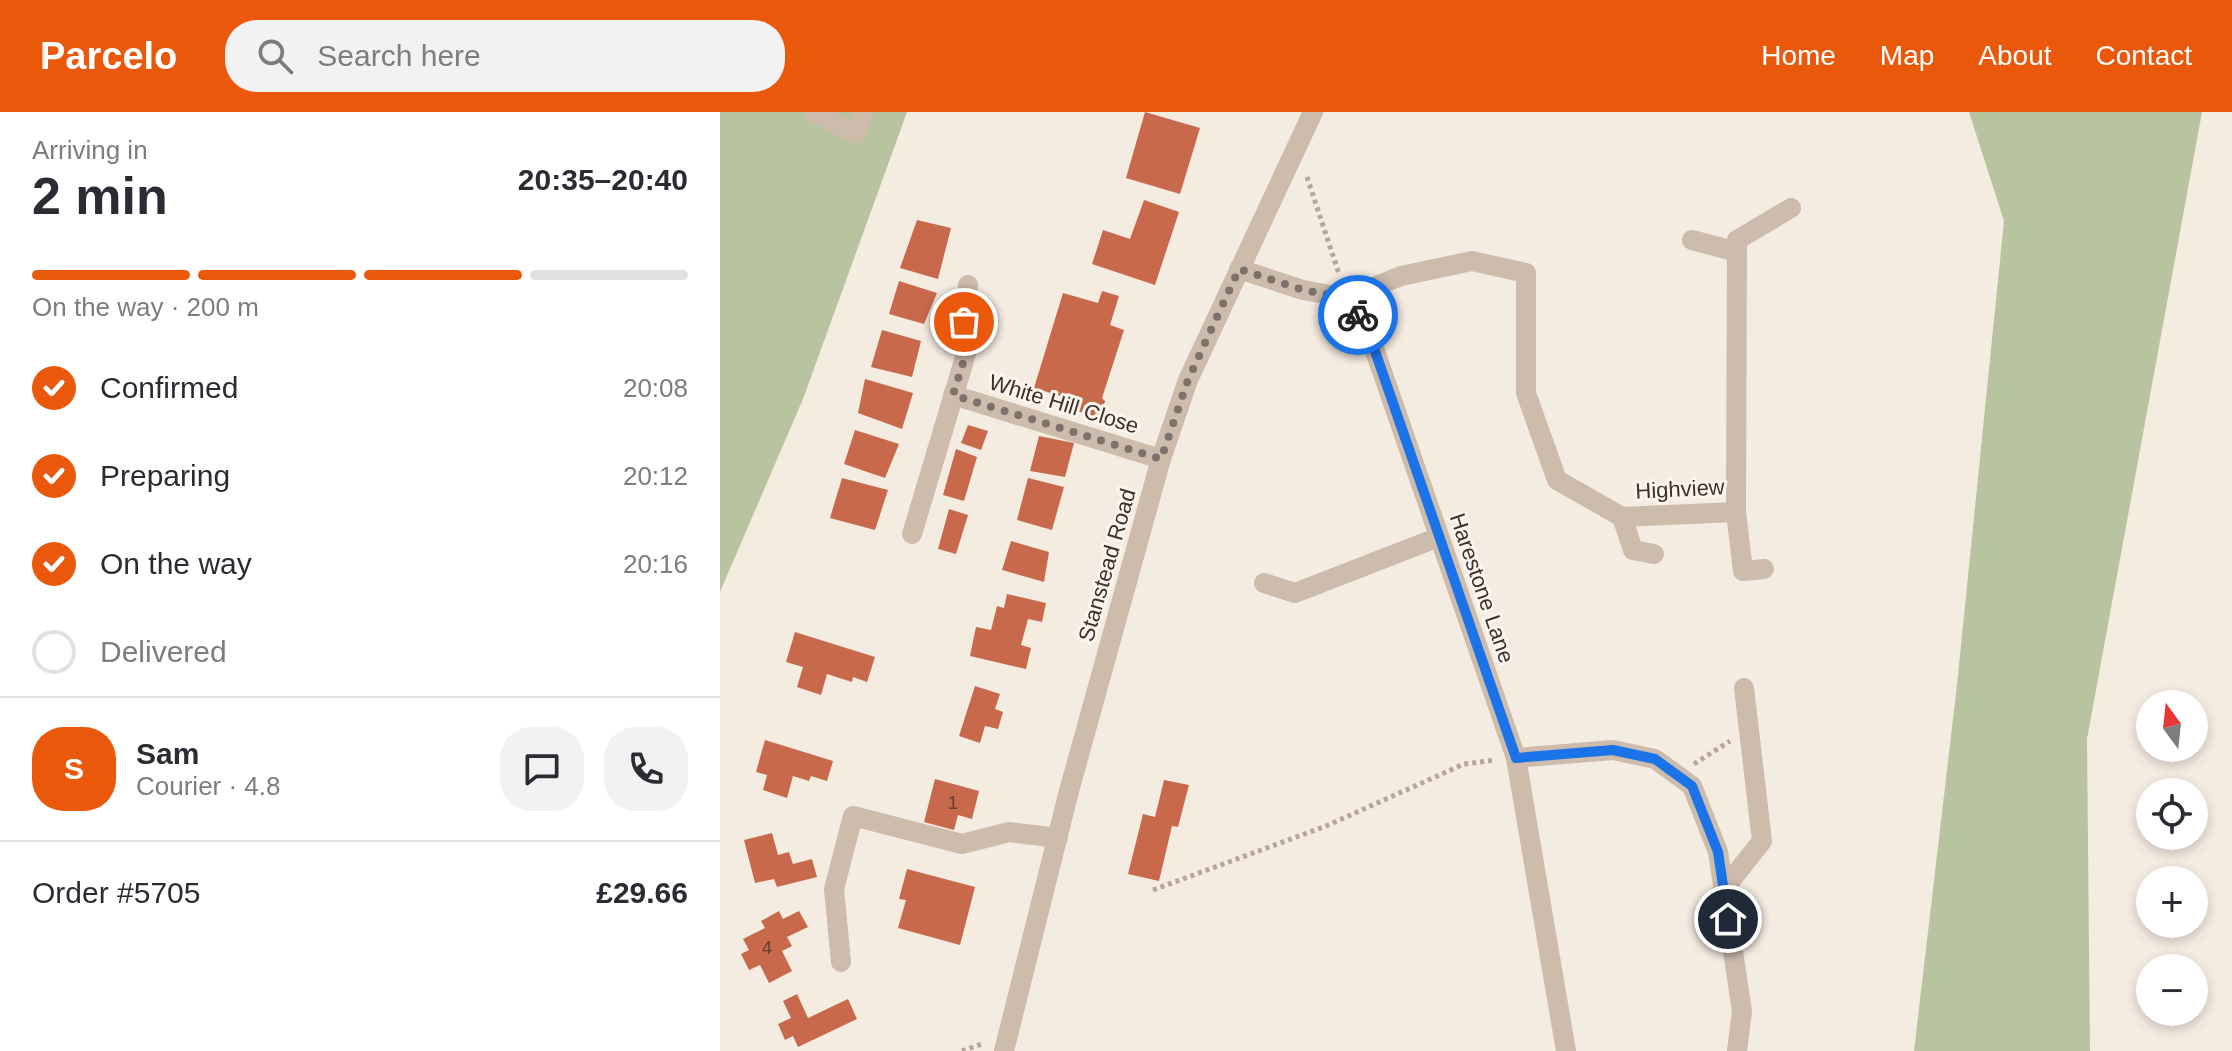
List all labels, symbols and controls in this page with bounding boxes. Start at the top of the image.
search box [225,20,785,92]
icon: search [253,34,297,78]
text: Parcelo [40,35,177,77]
text: Search here [317,39,481,72]
text: Home [1761,40,1836,71]
text: Map [1880,40,1934,71]
text: About [1978,40,2052,71]
text: Contact [2096,40,2192,71]
text: Arriving in [32,135,148,165]
text: 20:35–20:40 [518,163,688,196]
text: 2 min [32,167,168,225]
courier [1318,275,1398,355]
pin [930,288,998,356]
text: On the way · 200 m [32,292,259,322]
icon: bike [1336,293,1380,337]
icon: bag [942,300,986,344]
icon: check [32,366,76,410]
street label: White Hill Close [986,369,1142,439]
text: Confirmed [100,371,238,404]
text: 20:08 [623,373,688,403]
icon: check [32,454,76,498]
text: Preparing [100,459,230,492]
text: 20:12 [623,461,688,491]
street label: Highview [1635,474,1725,504]
street label: Stanstead Road [1073,486,1141,644]
street label: Harestone Lane [1445,510,1519,666]
icon: check [32,542,76,586]
text: On the way [100,547,252,580]
text: 20:16 [623,549,688,579]
text: Delivered [100,635,227,668]
north arrow [2136,690,2208,762]
map controls [2136,690,2208,1026]
button: chat [500,727,584,811]
button: phone [604,727,688,811]
text: Sam [136,737,199,770]
text: S [64,752,84,785]
text: Courier · 4.8 [136,771,281,801]
button: locate [2136,778,2208,850]
house number: 1 [948,793,958,813]
button: + [2136,866,2208,938]
text: Order #5705 [32,876,200,909]
text: £29.66 [596,876,688,909]
pin [1694,885,1762,953]
icon: home [1706,897,1750,941]
house number: 4 [762,938,772,958]
button: − [2136,954,2208,1026]

